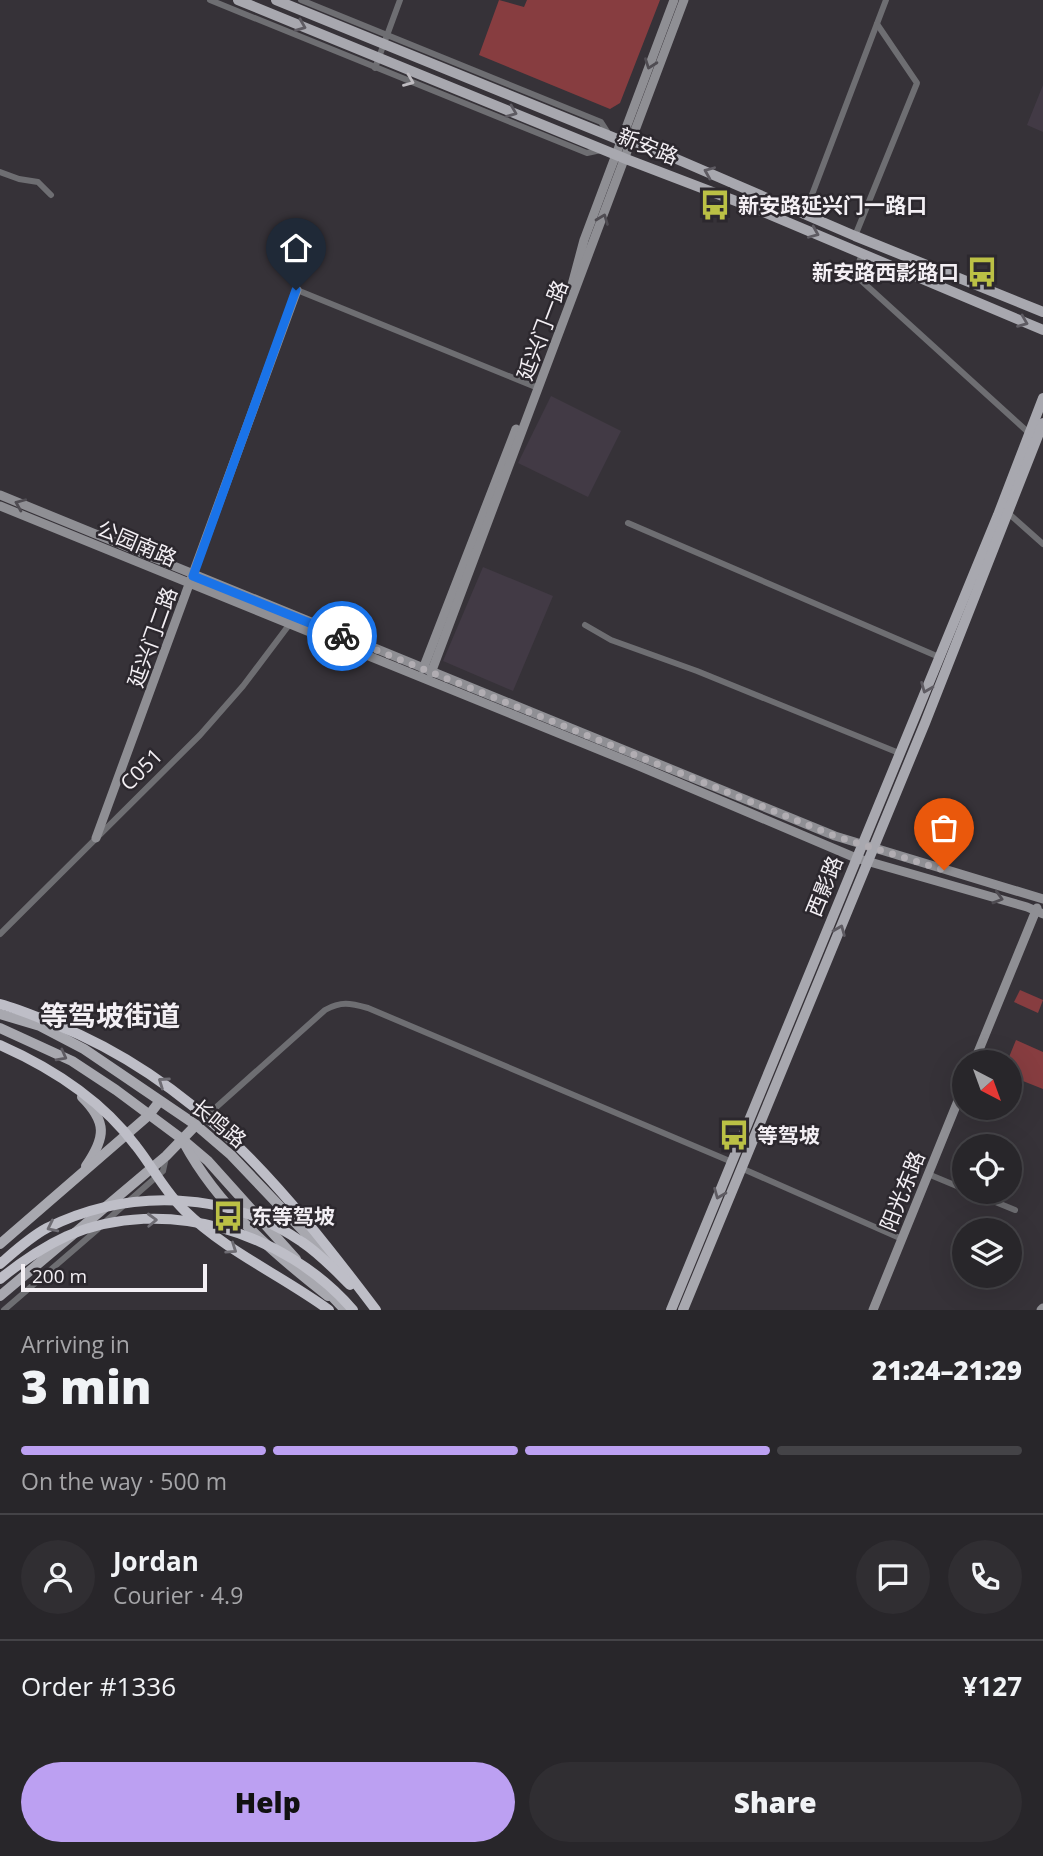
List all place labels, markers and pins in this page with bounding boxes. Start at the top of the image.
bus stop icon: 新安路延兴门一路口 [698,188,732,222]
place label: 新安路延兴门一路口 [738,191,927,219]
pin [266,218,326,290]
bus stop icon: 新安路西影路口 [965,255,999,289]
place label: 新安路西影路口 [812,258,959,286]
pin [914,798,974,870]
bus stop icon: 等驾坡 [717,1118,751,1152]
place label: 等驾坡 [757,1121,820,1149]
bus stop icon: 东等驾坡 [211,1199,245,1233]
place label: 东等驾坡 [251,1202,335,1230]

